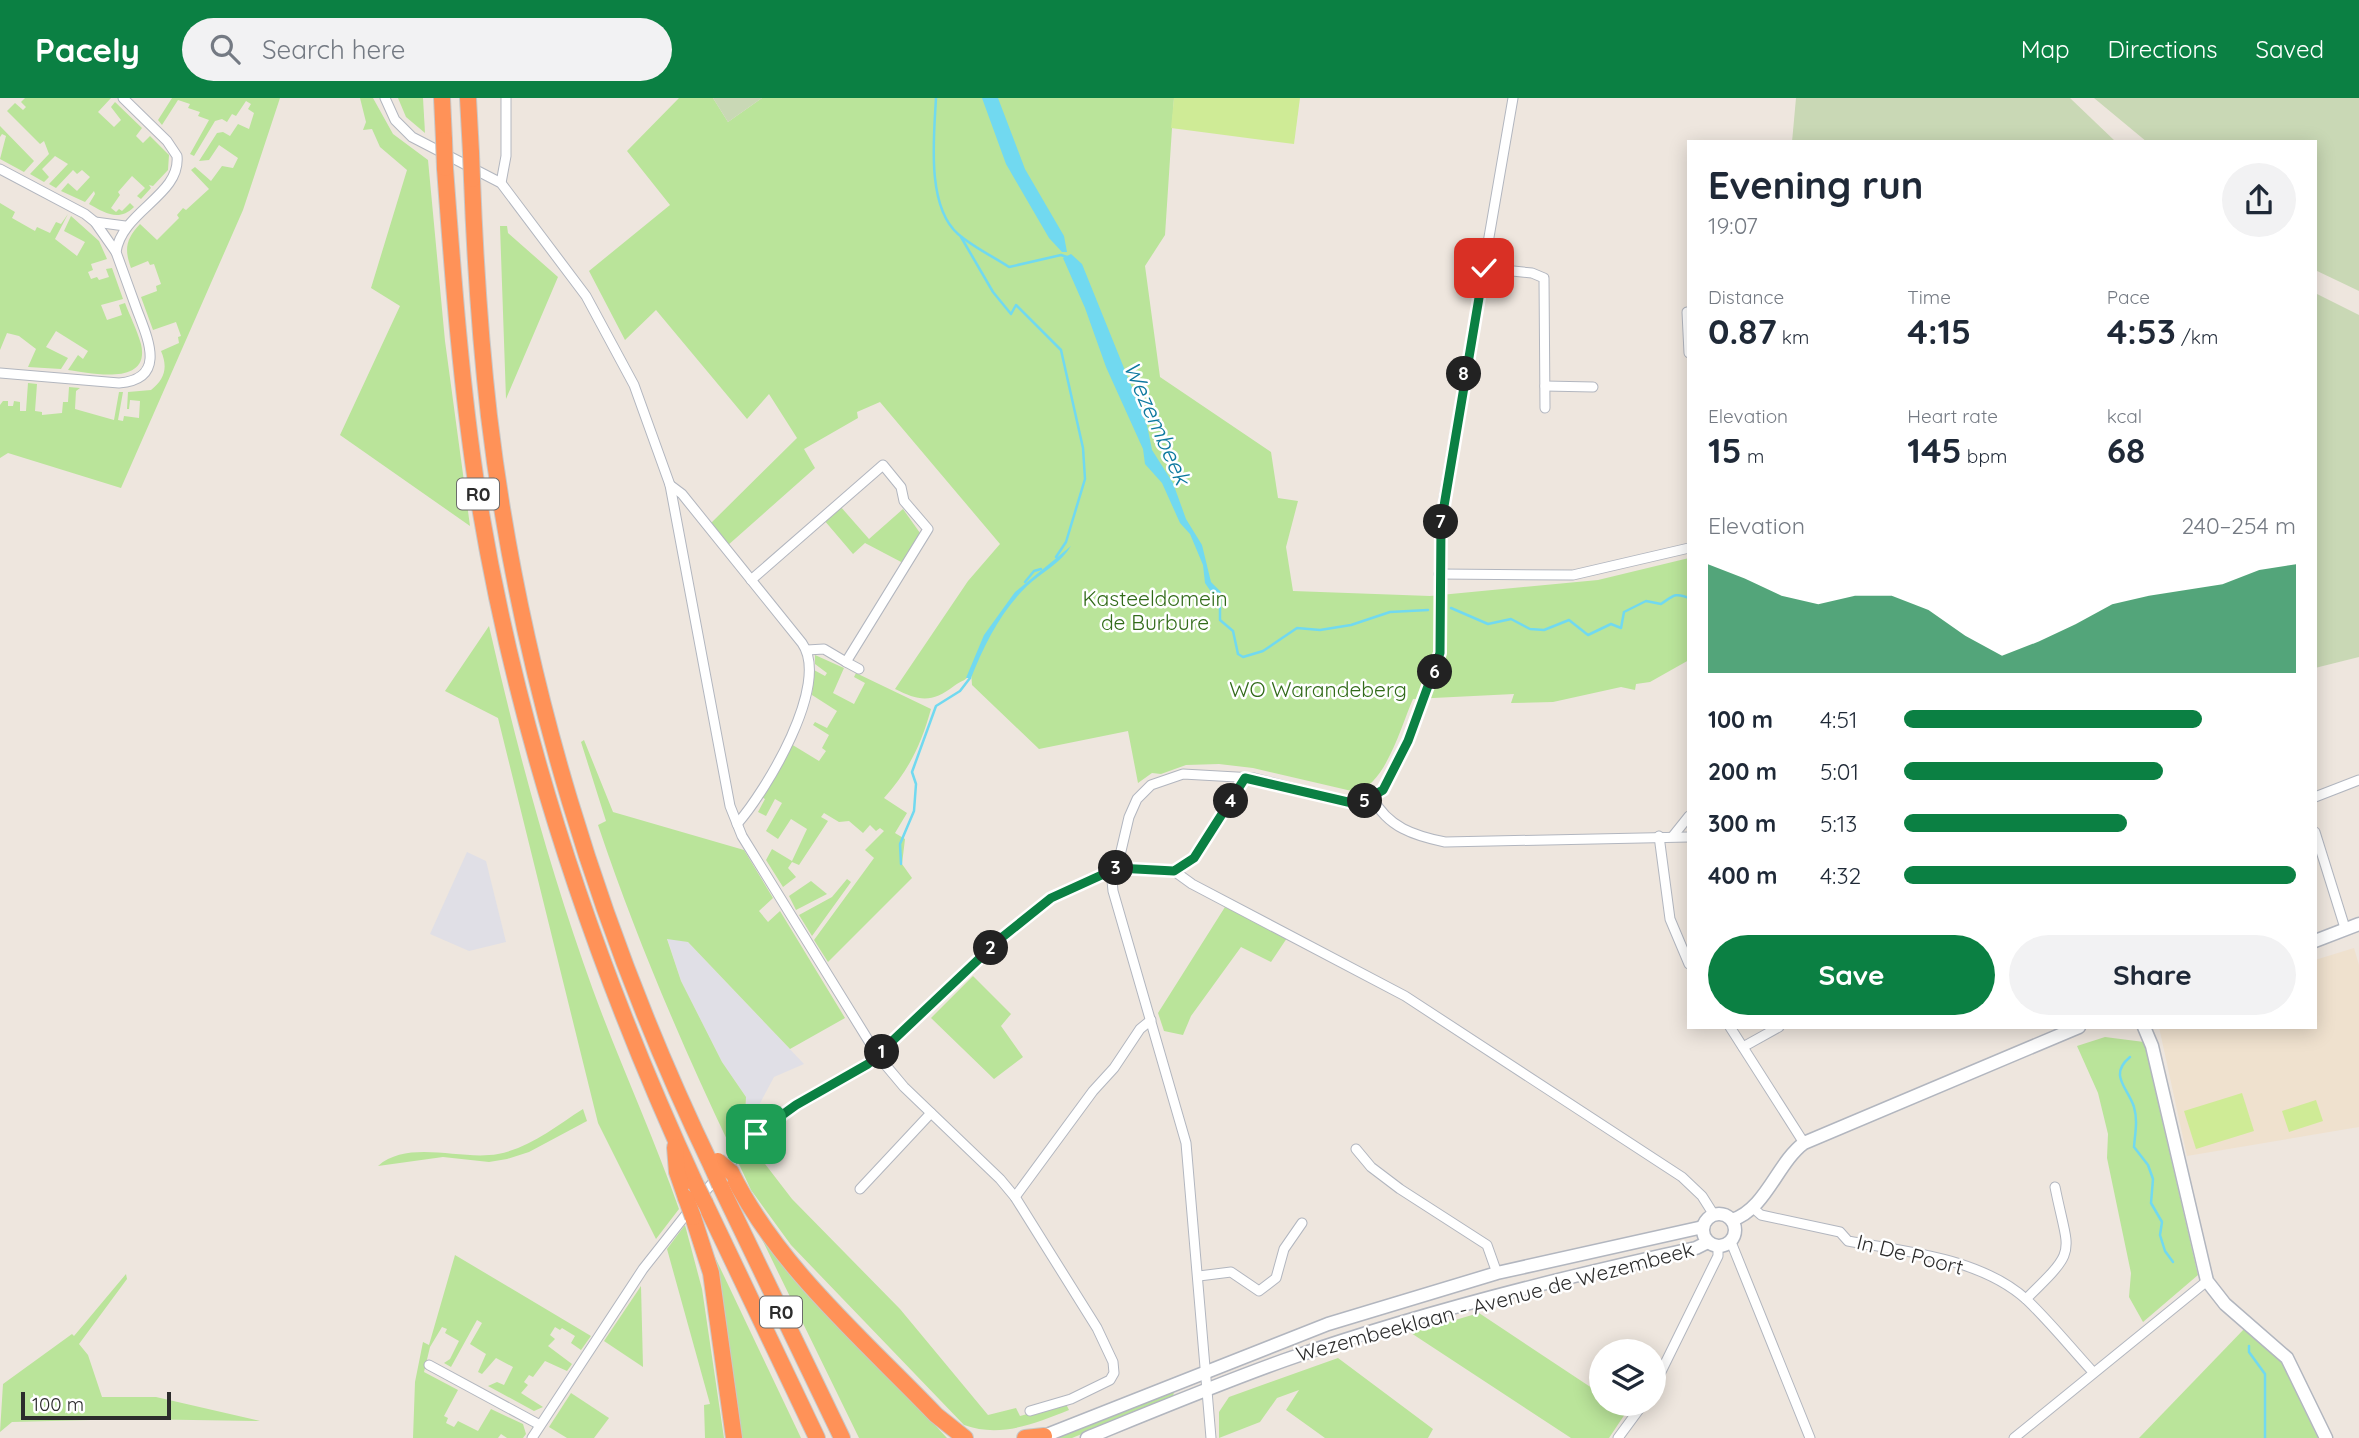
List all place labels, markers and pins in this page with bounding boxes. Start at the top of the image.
pin [1454,238,1514,298]
pin: 8 [1446,356,1482,392]
pin: 7 [1424,504,1458,540]
pin: 6 [1418,654,1452,690]
pin: 4 [1214,784,1248,818]
pin: 5 [1348,784,1382,818]
pin: 3 [1098,850,1134,886]
pin: 2 [974,930,1009,966]
pin: 1 [864,1034,900,1070]
pin [726,1104,786,1164]

